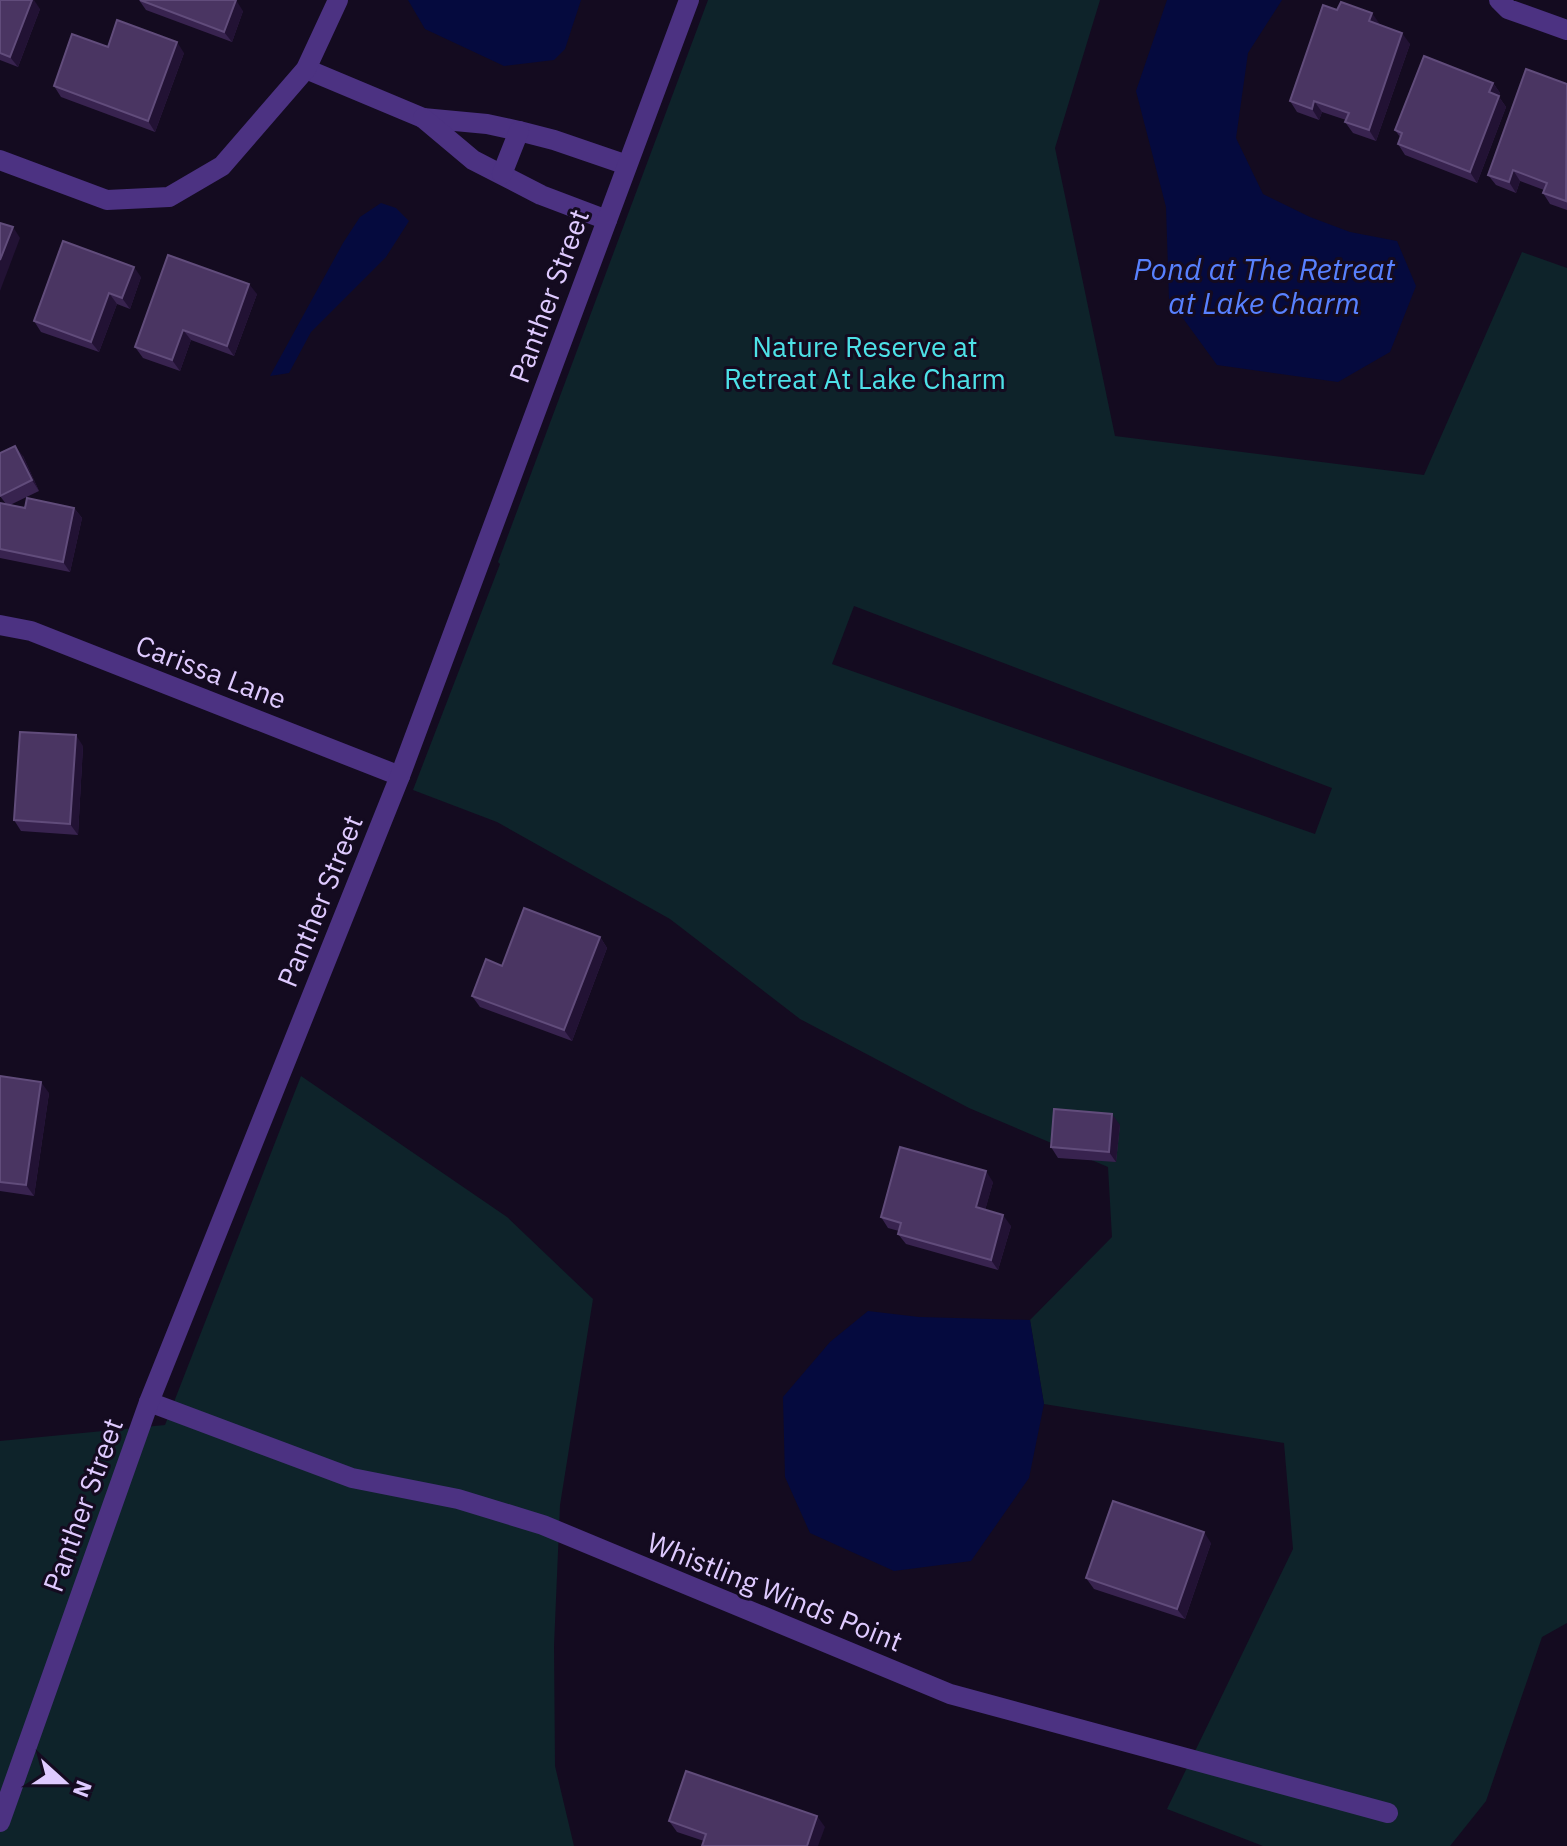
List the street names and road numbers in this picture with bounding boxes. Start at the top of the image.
street label: Panther Street [500,204,597,388]
street label: Carissa Lane [131,626,292,717]
street label: Panther Street [268,809,371,992]
street label: Panther Street [34,1413,131,1597]
street label: Whistling Winds Point [642,1523,908,1660]

